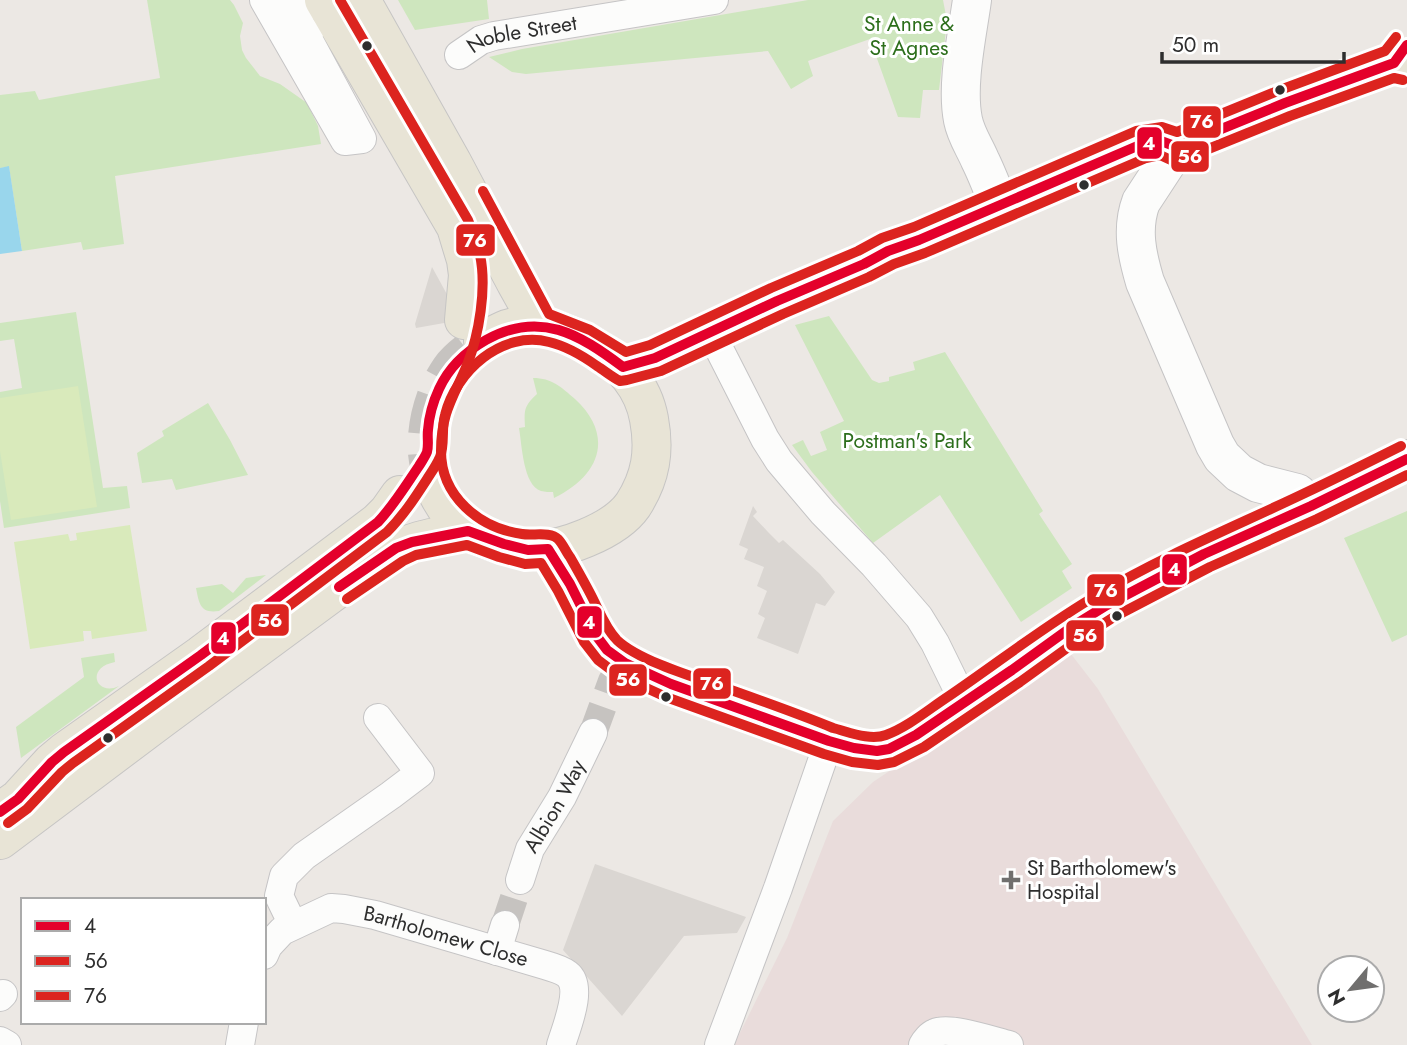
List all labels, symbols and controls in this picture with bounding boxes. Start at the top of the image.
street label: Noble Street [461,8,579,61]
park label: St Anne & St Agnes [864,9,954,63]
scale bar [1162,21,1344,65]
text: 50 m [1172,30,1219,60]
unlabelled marker [360,39,374,53]
unlabelled marker [1273,83,1287,97]
line badge: 76 [1182,105,1222,139]
text: 76 [1190,108,1214,135]
line badge: 4 [1136,126,1163,160]
text: 4 [1142,130,1156,157]
line badge: 56 [1170,140,1210,173]
text: 56 [1178,143,1202,170]
unlabelled marker [1077,178,1091,192]
line badge: 76 [455,223,496,257]
text: 76 [463,227,487,254]
park label: Postman's Park [843,426,972,456]
line badge: 4 [1161,553,1188,586]
text: 4 [1167,556,1181,583]
line badge: 76 [1086,573,1126,607]
text: 76 [1094,577,1118,604]
line badge: 56 [250,603,290,637]
line badge: 4 [576,605,603,639]
text: 56 [258,607,282,634]
text: 4 [582,609,596,636]
unlabelled marker [1110,609,1124,623]
line badge: 56 [1065,619,1105,652]
line badge: 4 [210,621,237,655]
text: 56 [1073,622,1097,649]
text: 4 [216,625,230,652]
line badge: 56 [608,663,648,697]
text: 56 [616,666,640,693]
line badge: 76 [692,667,732,700]
text: 76 [700,670,724,697]
unlabelled marker [659,690,673,704]
unlabelled marker [101,731,115,745]
street label: Albion Way [516,754,593,859]
place label: St Bartholomew's Hospital [1027,853,1176,907]
marker: St Bartholomew's Hospital [1001,870,1021,890]
legend [21,898,266,1024]
street label: Bartholomew Close [361,898,532,974]
text: 4 [84,911,96,941]
text: 56 [84,946,108,976]
north arrow [1316,954,1386,1024]
text: 76 [84,981,107,1011]
text: N [1321,984,1352,1010]

